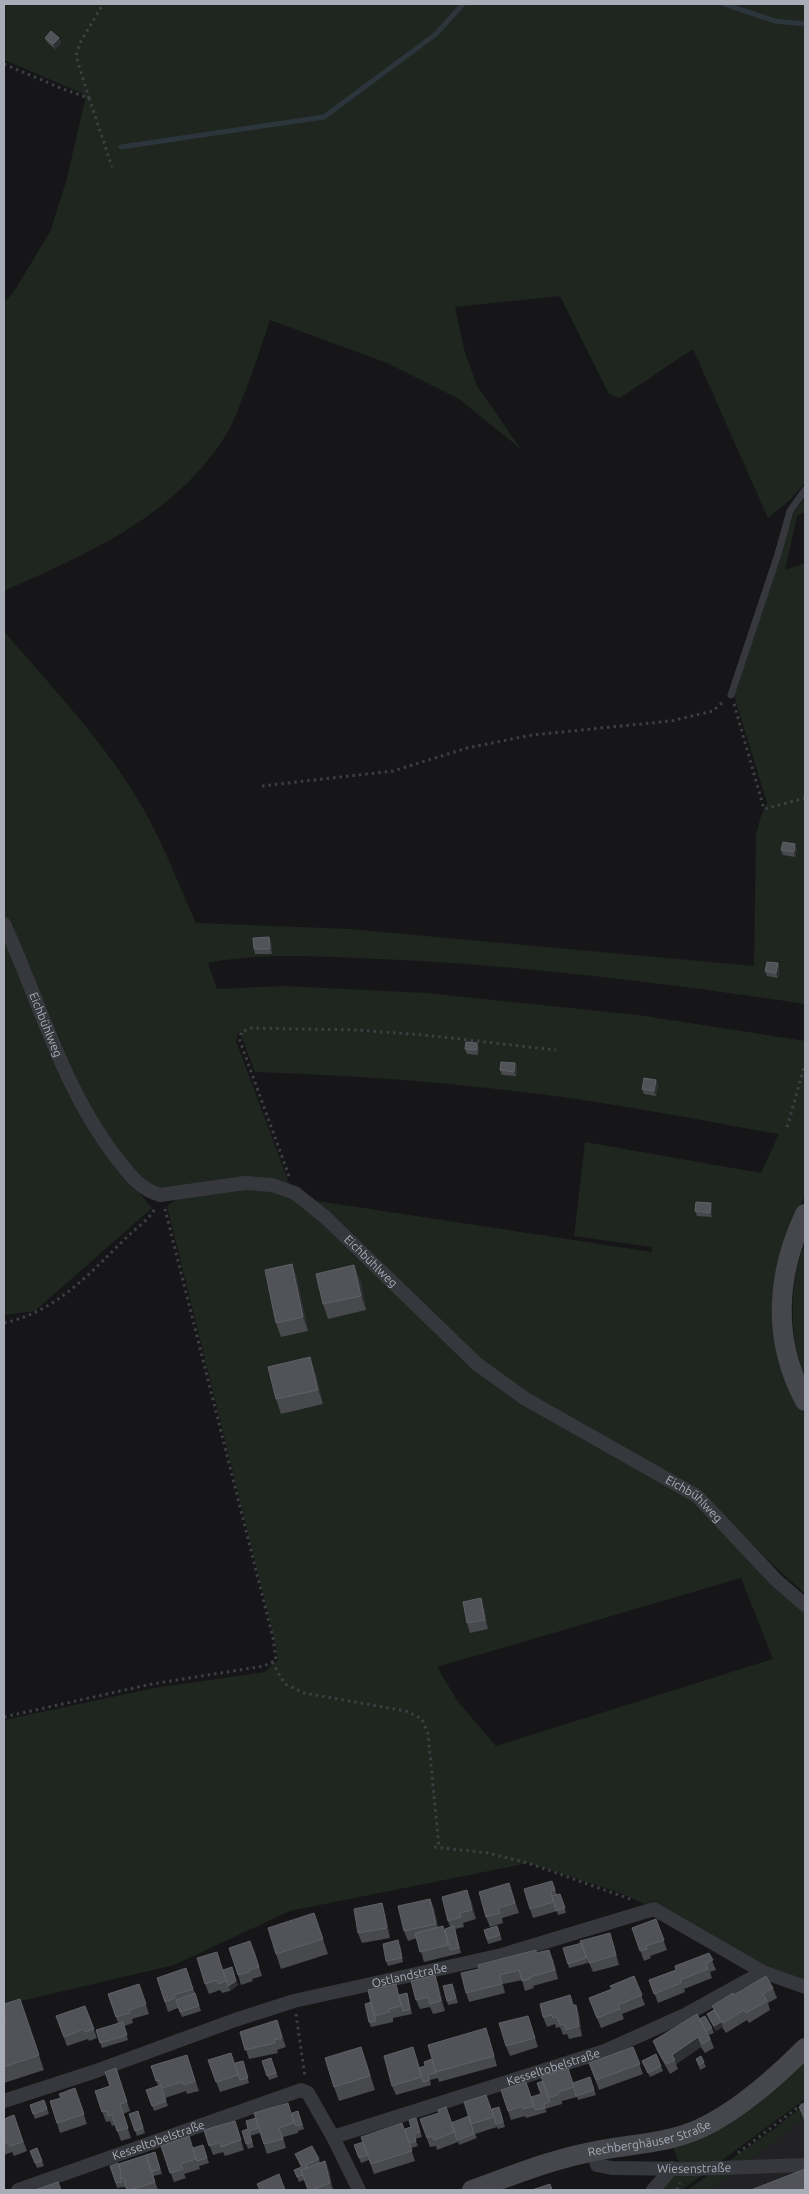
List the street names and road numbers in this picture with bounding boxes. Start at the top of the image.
street label: Eichbühlweg [27,990,65,1059]
street label: Eichbühlweg [342,1232,400,1289]
street label: Eichbühlweg [664,1473,725,1525]
street label: Ostlandstraße [370,1960,448,1990]
street label: Kesseltobelstraße [505,2046,601,2088]
street label: Rechberghäuser Straße [586,2117,713,2159]
street label: Kesseltobelstraße [110,2118,206,2162]
street label: Wiesenstraße [657,2161,731,2175]

